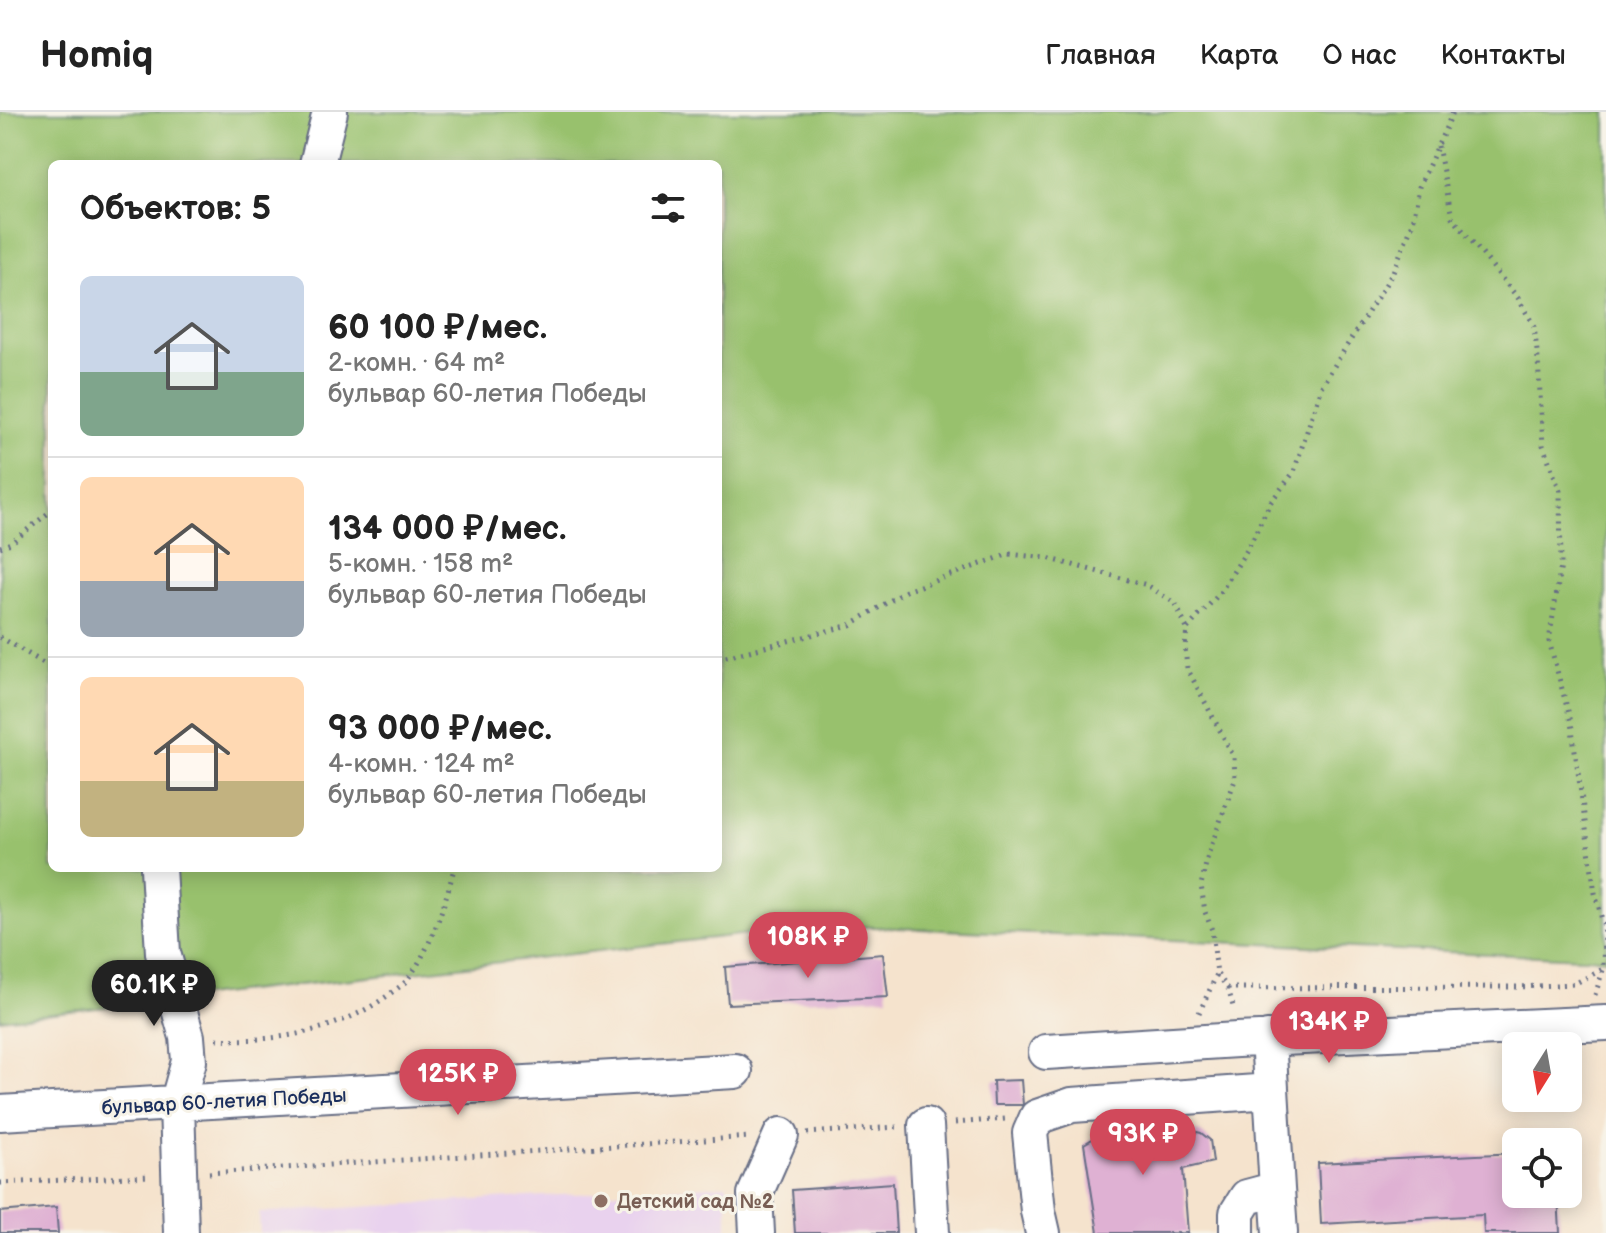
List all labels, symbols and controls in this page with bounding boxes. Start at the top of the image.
text: Homiq [40,33,153,78]
text: Главная [1045,39,1156,72]
text: Карта [1200,39,1279,72]
text: О нас [1323,39,1396,72]
text: Контакты [1440,39,1566,72]
icon: filters [646,186,690,230]
text: Объектов: 5 [80,188,271,229]
text: 60 100 ₽/мес. [328,307,547,348]
icon: home [144,308,240,404]
text: 2-комн. · 64 m² [328,348,505,379]
text: бульвар 60-летия Победы [328,379,647,410]
text: 134 000 ₽/мес. [328,508,566,549]
icon: home [144,509,240,605]
text: 5-комн. · 158 m² [328,549,513,580]
text: бульвар 60-летия Победы [328,580,647,611]
text: 93 000 ₽/мес. [328,708,552,749]
icon: home [144,709,240,805]
text: 4-комн. · 124 m² [328,749,515,780]
text: бульвар 60-летия Победы [328,780,647,811]
pin: 108K ₽ [743,912,873,980]
text: 108K ₽ [767,922,849,953]
pin: 60.1K ₽ [80,960,228,1028]
text: 60.1K ₽ [110,970,198,1001]
pin: 134K ₽ [1264,997,1394,1065]
text: 134K ₽ [1288,1007,1370,1038]
north arrow [1502,1032,1582,1112]
map controls [1502,1032,1582,1208]
pin: 125K ₽ [393,1049,523,1117]
text: 125K ₽ [417,1059,499,1090]
street label: бульвар 60-летия Победы [101,1084,347,1120]
pin: 93K ₽ [1087,1109,1199,1177]
text: 93K ₽ [1108,1119,1178,1150]
button: locate [1502,1128,1582,1208]
place label: Детский сад №2 [617,1190,774,1214]
marker: Детский сад №2 [592,1192,610,1210]

